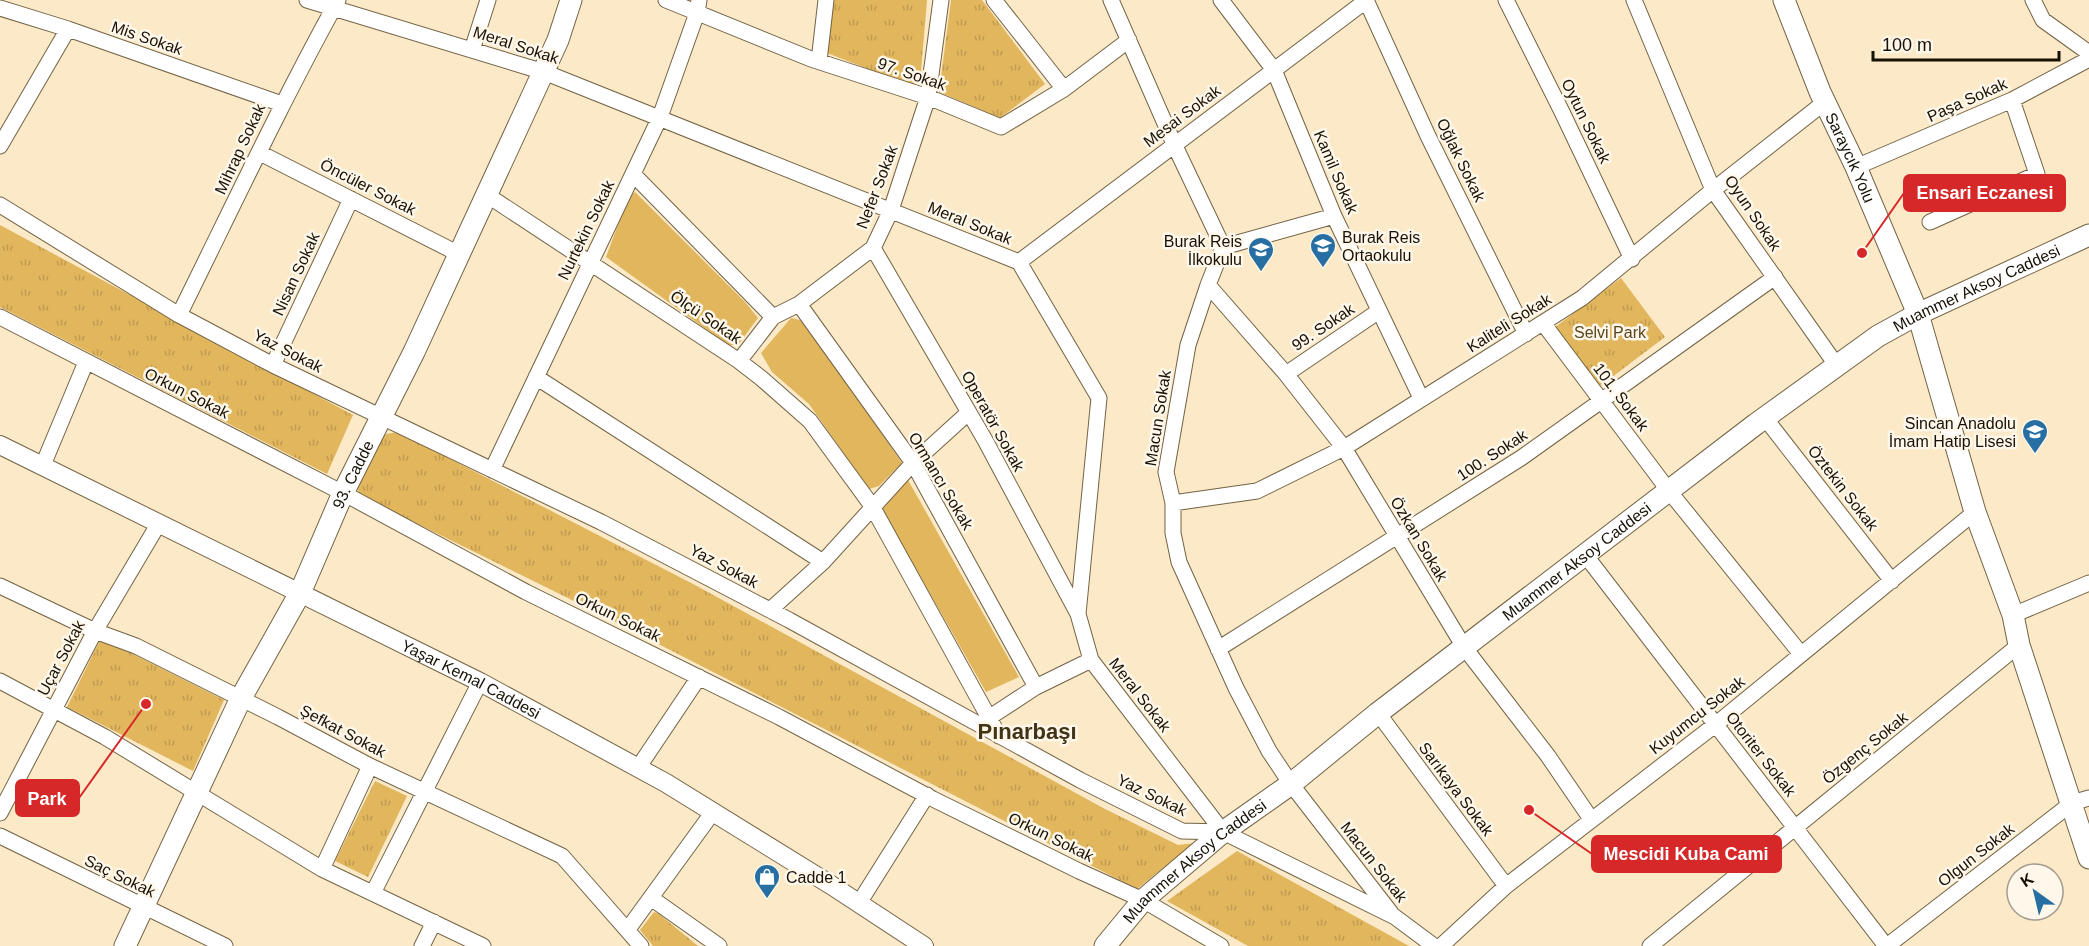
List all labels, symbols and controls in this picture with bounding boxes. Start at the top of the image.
street label: Mis Sokak [109,18,186,58]
street label: Meral Sokak [471,23,562,67]
scale bar [1873,24,2059,62]
text: 100 m [1882,35,1932,55]
street label: 97. Sokak [876,54,949,94]
street label: Paşa Sokak [1925,74,2010,125]
street label: Oytun Sokak [1558,76,1614,167]
street label: Mesai Sokak [1140,81,1224,150]
street label: Mihrap Sokak [212,100,269,197]
street label: Saraycık Yolu [1823,110,1878,205]
street label: Oğlak Sokak [1433,116,1489,205]
street label: Kamil Sokak [1311,128,1362,217]
street label: Nefer Sokak [853,142,901,231]
street label: Öncüler Sokak [317,156,419,219]
street label: Oyun Sokak [1722,172,1785,255]
callout: Ensari Eczanesi [1904,175,2065,211]
street label: Nurtekin Sokak [555,177,618,282]
text: Ensari Eczanesi [1916,183,2054,203]
street label: Meral Sokak [926,198,1015,248]
street label: Nisan Sokak [269,229,323,318]
place label: Burak Reis Ortaokulu [1342,229,1420,264]
school or university icon: Burak Reis Ortaokulu [1308,231,1338,269]
place label: Burak Reis İlkokulu [1164,233,1242,268]
school or university icon: Burak Reis İlkokulu [1246,235,1276,273]
street label: Muammer Aksoy Caddesi [1890,241,2062,335]
street label: Ölçü Sokak [667,287,745,347]
street label: Kaliteli Sokak [1464,290,1555,356]
street label: 99. Sokak [1289,299,1358,354]
park label: Selvi Park [1574,324,1647,341]
street label: Yaz Sokak [251,326,326,376]
street label: 101. Sokak [1590,360,1652,435]
street label: Orkun Sokak [142,364,233,422]
street label: Operatör Sokak [958,368,1028,475]
street label: Macun Sokak [1142,368,1174,467]
place label: Sincan Anadolu İmam Hatip Lisesi [1889,415,2016,450]
school or university icon: Sincan Anadolu İmam Hatip Lisesi [2020,417,2050,455]
street label: 100. Sokak [1454,426,1531,484]
street label: Ormancı Sokak [905,429,977,533]
street label: 93. Cadde [329,437,377,511]
street label: Öztekin Sokak [1805,442,1882,535]
street label: Özkan Sokak [1387,494,1451,585]
street label: Muammer Aksoy Caddesi [1499,499,1654,623]
street label: Yaz Sokak [687,541,762,592]
street label: Orkun Sokak [573,589,664,645]
street label: Uçar Sokak [34,617,88,699]
street label: Yaşar Kemal Caddesi [399,636,543,722]
street label: Meral Sokak [1106,655,1175,736]
street label: Kuyumcu Sokak [1646,672,1749,757]
street label: Şefkat Sokak [297,701,389,761]
street label: Otoriter Sokak [1723,708,1800,800]
street label: Özgenç Sokak [1819,708,1912,787]
district label: Pınarbaşı [977,719,1077,744]
street label: Sarıkaya Sokak [1415,739,1497,840]
street label: Yaz Sokak [1114,771,1190,820]
callout: Park [16,780,79,816]
text: Park [27,789,67,809]
street label: Muammer Aksoy Caddesi [1119,796,1269,926]
street label: Orkun Sokak [1006,809,1097,865]
street label: Macun Sokak [1337,819,1411,906]
street label: Olgun Sokak [1935,819,2018,890]
callout: Mescidi Kuba Cami [1592,836,1781,872]
text: Mescidi Kuba Cami [1603,844,1769,864]
street label: Saç Sokak [82,852,159,901]
shop icon: Cadde 1 [752,862,782,900]
north arrow [2005,862,2065,922]
place label: Cadde 1 [786,869,847,886]
text: K [2017,869,2037,890]

